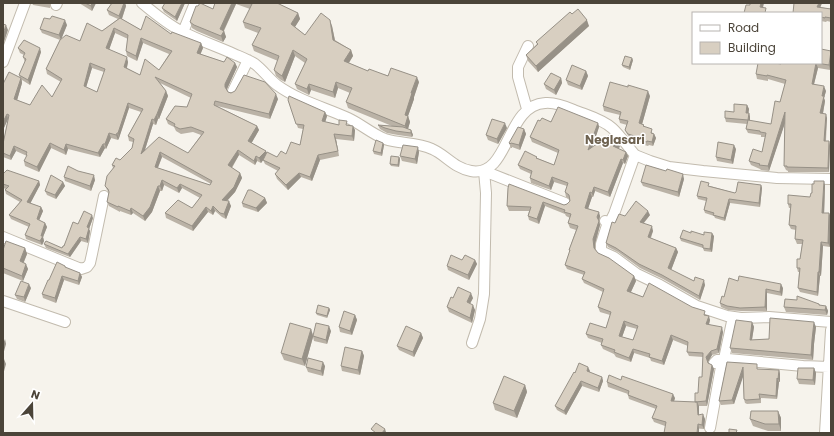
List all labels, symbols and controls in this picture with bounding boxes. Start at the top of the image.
legend [692,12,822,64]
text: Road [728,19,759,36]
text: Building [728,39,776,56]
district label: Neglasari [585,131,645,148]
north arrow [12,384,52,424]
text: N [29,386,42,404]

